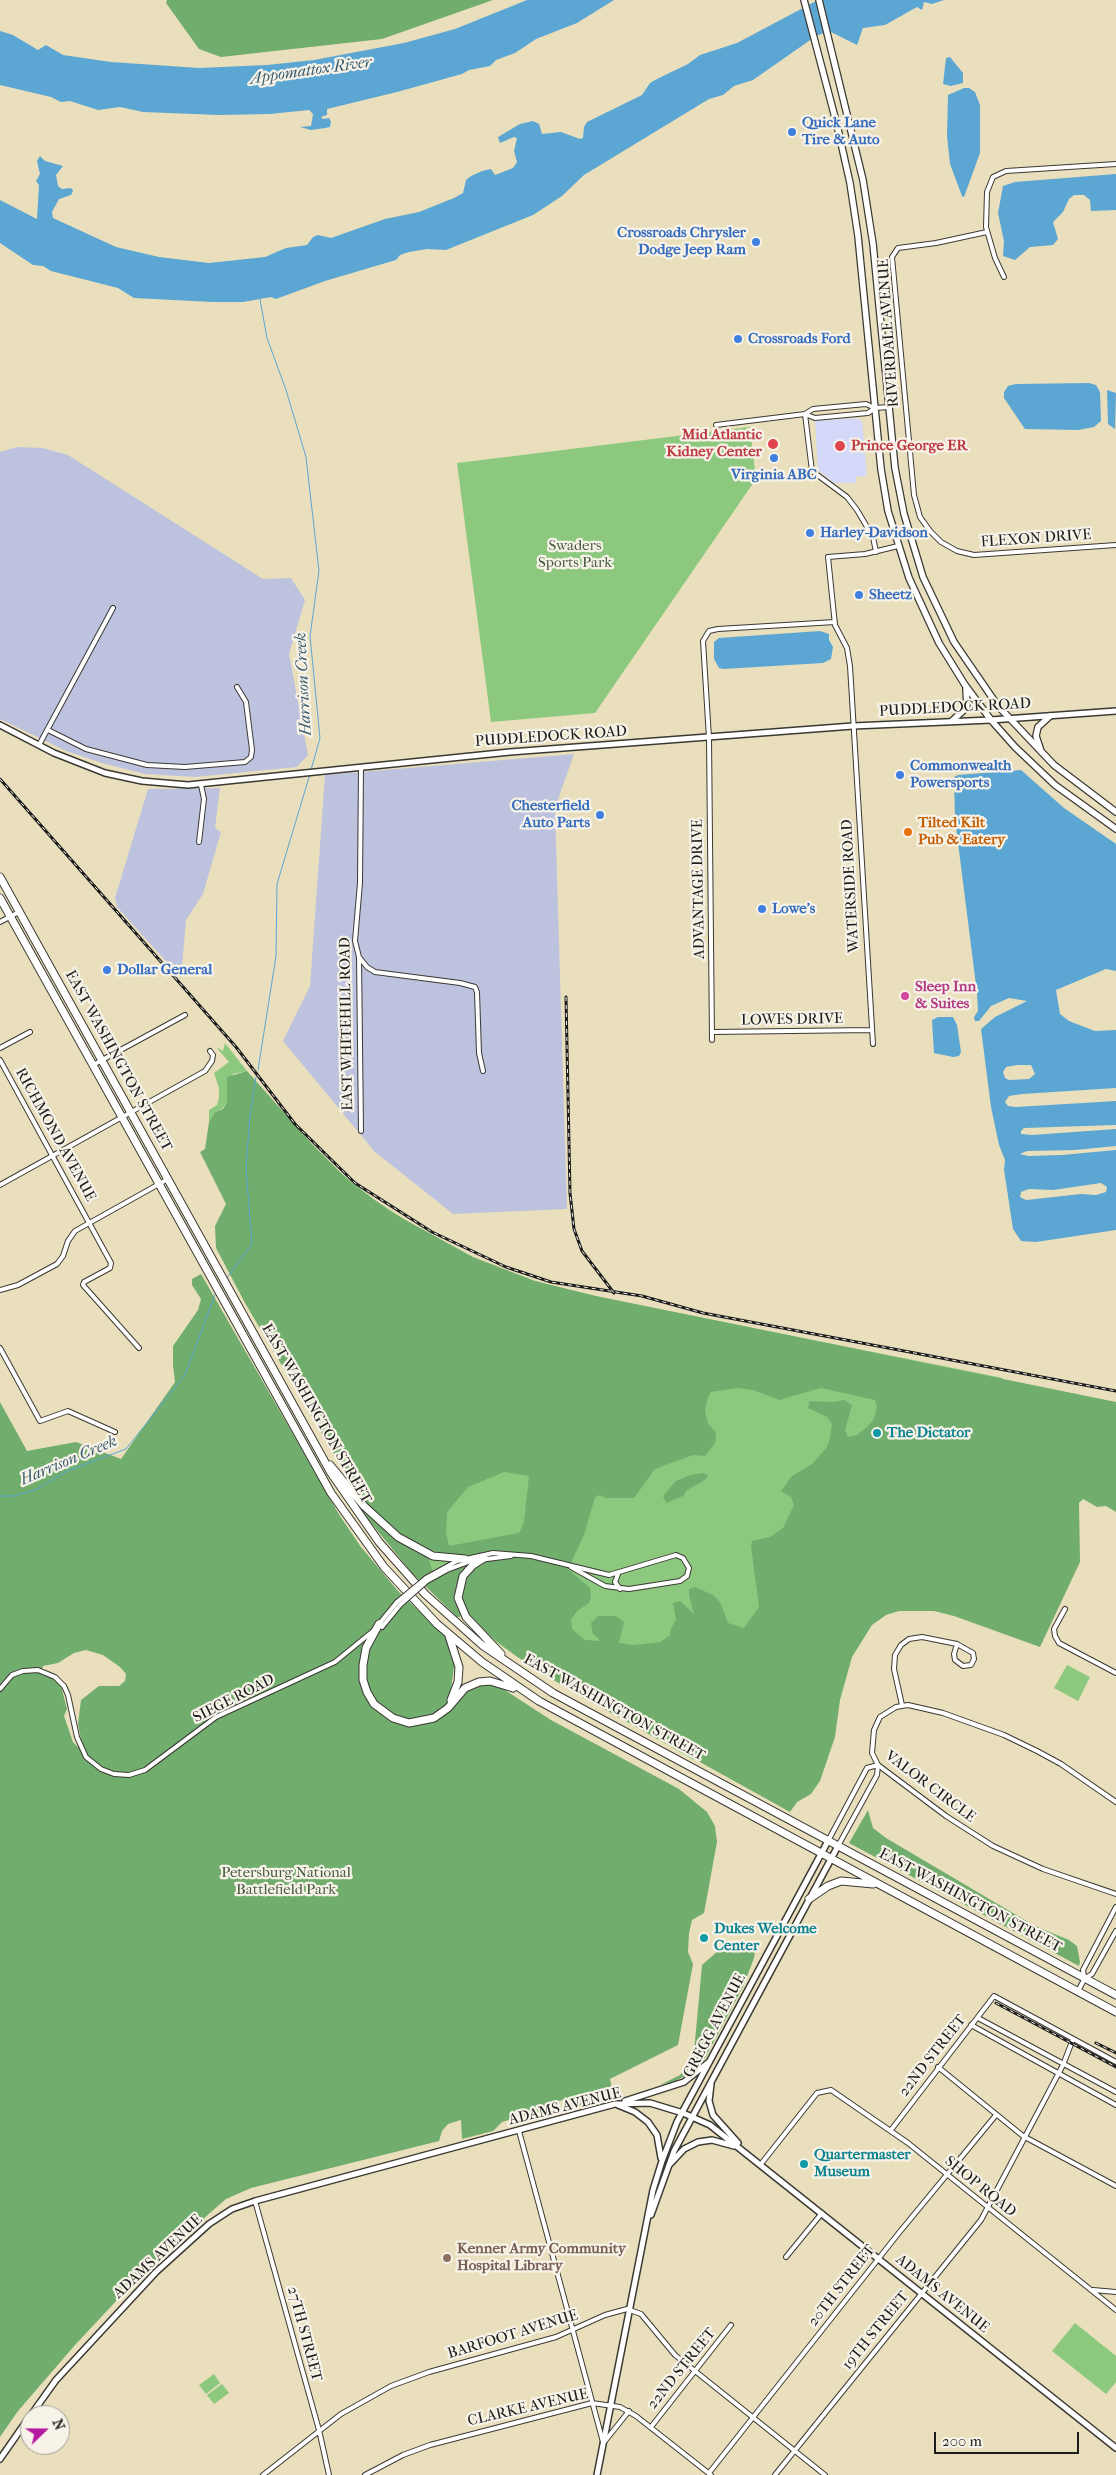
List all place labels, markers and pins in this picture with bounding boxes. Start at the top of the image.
place label: Quick Lane Tire & Auto [802,114,880,149]
marker: Quick Lane Tire & Auto [786,126,798,138]
place label: Crossroads Chrysler Dodge Jeep Ram [617,224,746,259]
marker: Crossroads Chrysler Dodge Jeep Ram [750,236,762,248]
place label: Crossroads Ford [748,330,851,348]
marker: Crossroads Ford [732,333,744,345]
place label: Mid Atlantic Kidney Center [666,426,762,461]
marker: Mid Atlantic Kidney Center [766,437,780,451]
place label: Prince George ER [851,437,967,455]
marker: Prince George ER [833,439,847,453]
marker: Virginia ABC [768,452,780,464]
place label: Virginia ABC [731,466,817,484]
place label: Harley-Davidson [820,524,928,542]
marker: Harley-Davidson [804,527,816,539]
place label: Sheetz [869,586,912,604]
marker: Sheetz [853,589,865,601]
place label: Commonwealth Powersports [910,757,1011,792]
marker: Commonwealth Powersports [894,769,906,781]
place label: Chesterfield Auto Parts [512,797,590,832]
marker: Chesterfield Auto Parts [594,809,606,821]
place label: Tilted Kilt Pub & Eatery [918,814,1005,849]
marker: Tilted Kilt Pub & Eatery [902,826,914,838]
place label: Lowe's [772,900,815,918]
marker: Lowe's [756,903,768,915]
place label: Dollar General [117,961,212,979]
marker: Dollar General [101,964,113,976]
place label: Sleep Inn & Suites [915,978,976,1013]
marker: Sleep Inn & Suites [899,990,911,1002]
place label: The Dictator [887,1424,970,1442]
marker: The Dictator [871,1427,883,1439]
place label: Dukes Welcome Center [714,1920,817,1955]
marker: Dukes Welcome Center [698,1932,710,1944]
place label: Quartermaster Museum [814,2146,911,2181]
marker: Quartermaster Museum [798,2158,810,2170]
place label: Kenner Army Community Hospital Library [457,2240,626,2275]
marker: Kenner Army Community Hospital Library [441,2252,453,2264]

